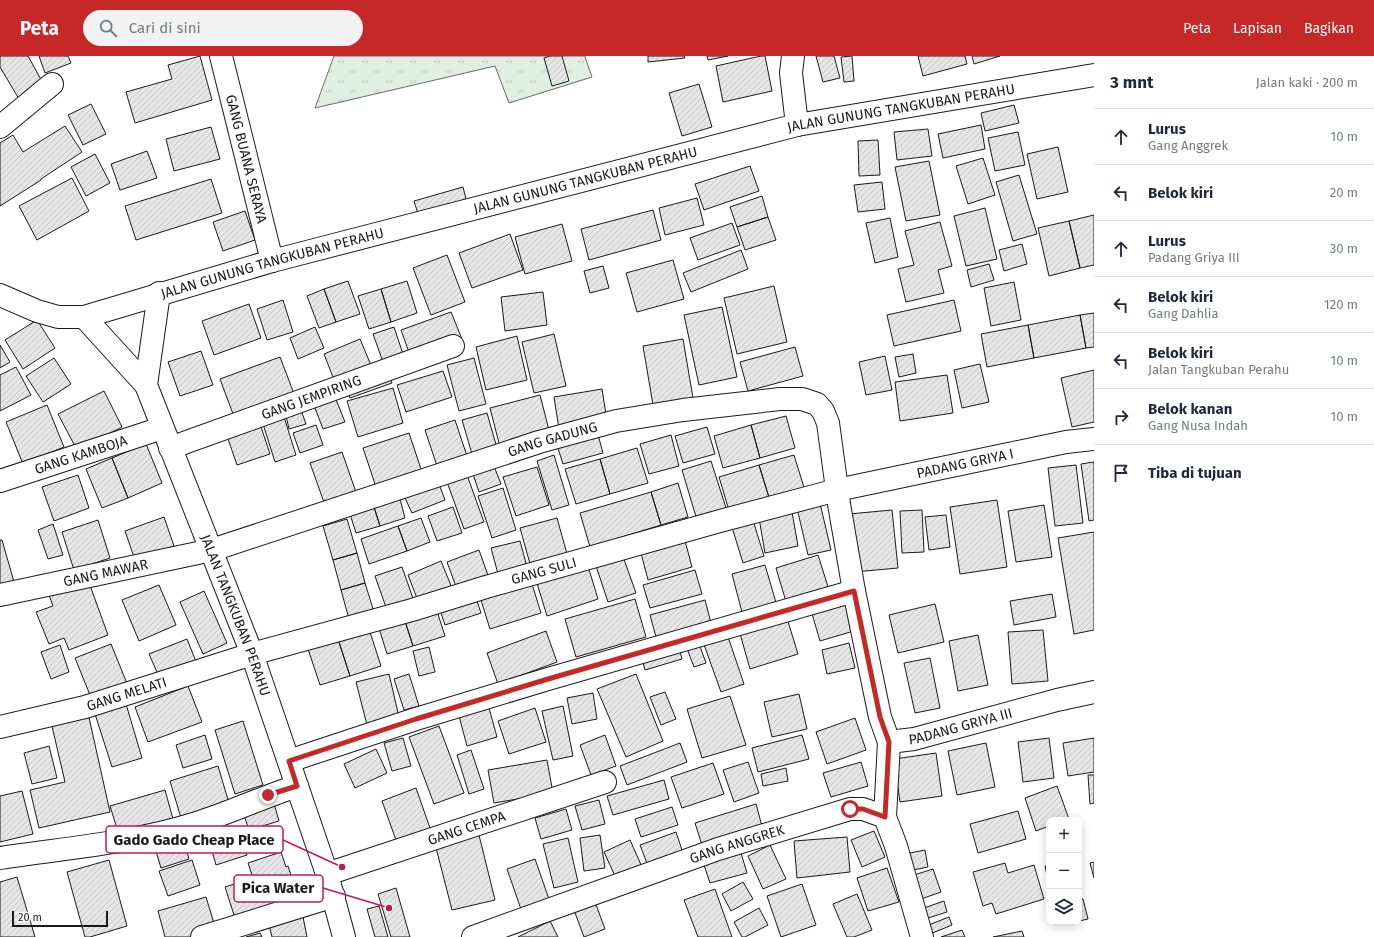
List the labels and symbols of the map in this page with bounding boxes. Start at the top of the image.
street label: JALAN GUNUNG TANGKUBAN PERAHU [785,80,1016,136]
street label: GANG BUANA SERAYA [222,93,270,225]
street label: JALAN GUNUNG TANGKUBAN PERAHU [472,143,699,217]
street label: JALAN GUNUNG TANGKUBAN PERAHU [159,224,386,303]
street label: GANG JEMPIRING [259,372,364,423]
street label: GANG GADUNG [506,418,599,461]
street label: GANG KAMBOJA [32,432,129,478]
street label: PADANG GRIYA I [915,445,1015,482]
street label: JALAN TANGKUBAN PERAHU [197,532,274,698]
street label: GANG SULI [509,554,578,588]
street label: GANG MAWAR [62,556,150,590]
street label: GANG MELATI [85,674,169,715]
street label: PADANG GRIYA III [908,705,1014,749]
route end [259,786,277,804]
route start [841,800,859,818]
street label: GANG CEMPA [426,808,508,849]
street label: GANG ANGGREK [687,821,787,867]
callout: Gado Gado Cheap Place [106,826,283,853]
text: Gado Gado Cheap Place [113,831,275,849]
callout: Pica Water [234,875,323,902]
text: Pica Water [242,879,315,897]
scale bar [12,909,108,928]

